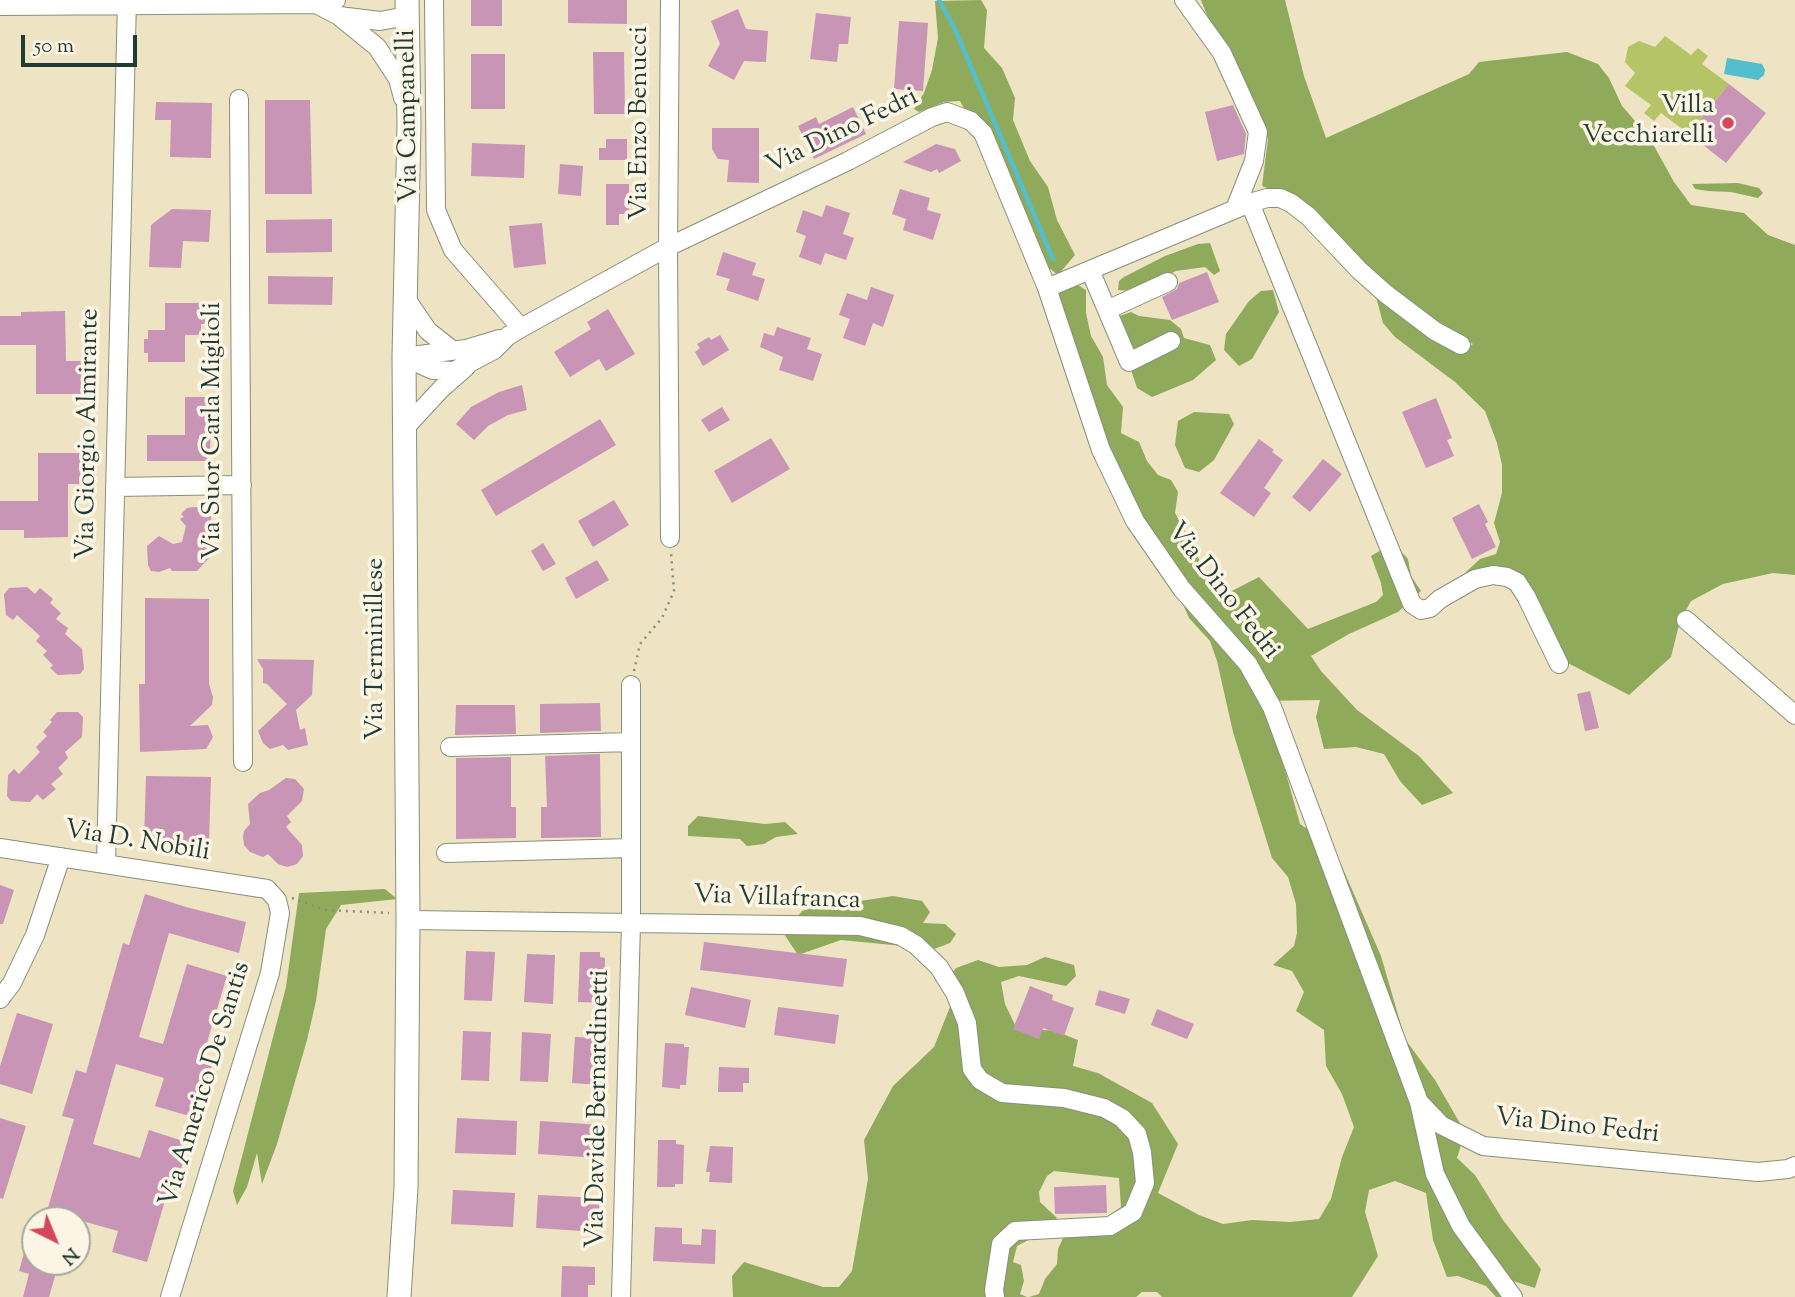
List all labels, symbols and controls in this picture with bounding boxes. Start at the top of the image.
scale bar [24,21,140,65]
street label: Via Enzo Benucci [626,26,658,220]
street label: Via Campanelli [393,29,427,203]
text: 50 m [34,32,74,62]
street label: Via Dino Fedri [762,83,924,183]
place label: Villa Vecchiarelli [1582,92,1714,154]
marker: Villa Vecchiarelli [1720,115,1736,131]
street label: Via Suor Carla Miglioli [199,302,231,560]
street label: Via Giorgio Almirante [72,308,108,560]
street label: Via Dino Fedri [1159,517,1285,667]
street label: Via Terminillese [362,558,394,740]
street label: Via D. Nobili [62,816,212,870]
street label: Via Villafranca [693,881,861,919]
street label: Via Americo De Santis [155,959,259,1211]
street label: Via Davide Bernardinetti [582,969,618,1249]
street label: Via Dino Fedri [1493,1104,1661,1152]
north arrow [21,1206,91,1276]
text: N [55,1240,84,1270]

